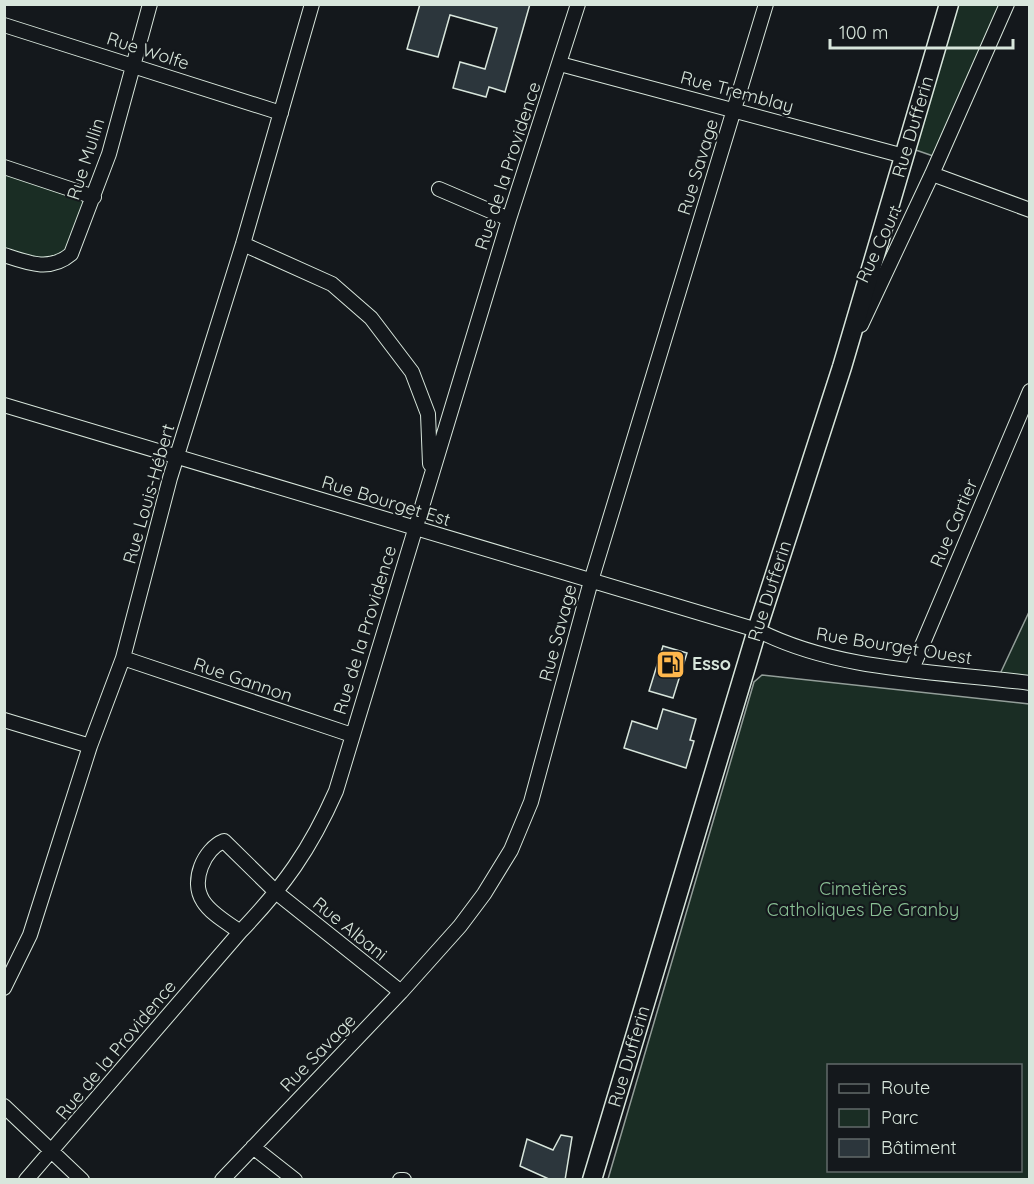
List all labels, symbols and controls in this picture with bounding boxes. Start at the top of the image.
scale bar [830,12,1013,50]
text: 100 m [839,21,888,44]
street label: Rue Wolfe [104,26,192,75]
street label: Rue Tremblay [678,65,796,118]
street label: Rue Dufferin [886,73,938,180]
street label: Rue de la Providence [469,79,546,253]
street label: Rue Mullin [61,115,110,203]
street label: Rue Savage [672,116,723,218]
street label: Rue Court [851,201,907,286]
street label: Rue Louis-Hébert [118,421,179,566]
street label: Rue Bourget Est [319,470,453,531]
street label: Rue Cartier [925,475,982,570]
street label: Rue Dufferin [742,538,796,644]
street label: Rue de la Providence [328,543,401,717]
street label: Rue Savage [534,582,581,684]
street label: Rue Bourget Ouest [815,622,974,669]
fuel station icon: Esso [655,648,687,680]
street label: Rue Gannon [191,652,296,707]
place label: Esso [692,652,731,675]
park label: Cimetières Catholiques De Granby [767,877,959,921]
street label: Rue Albani [308,892,392,966]
street label: Rue de la Providence [50,975,181,1124]
street label: Rue Dufferin [603,1003,655,1110]
street label: Rue Savage [275,1009,360,1096]
legend [827,1064,1022,1172]
text: Route [881,1076,930,1099]
text: Parc [881,1106,918,1129]
text: Bâtiment [881,1136,957,1159]

